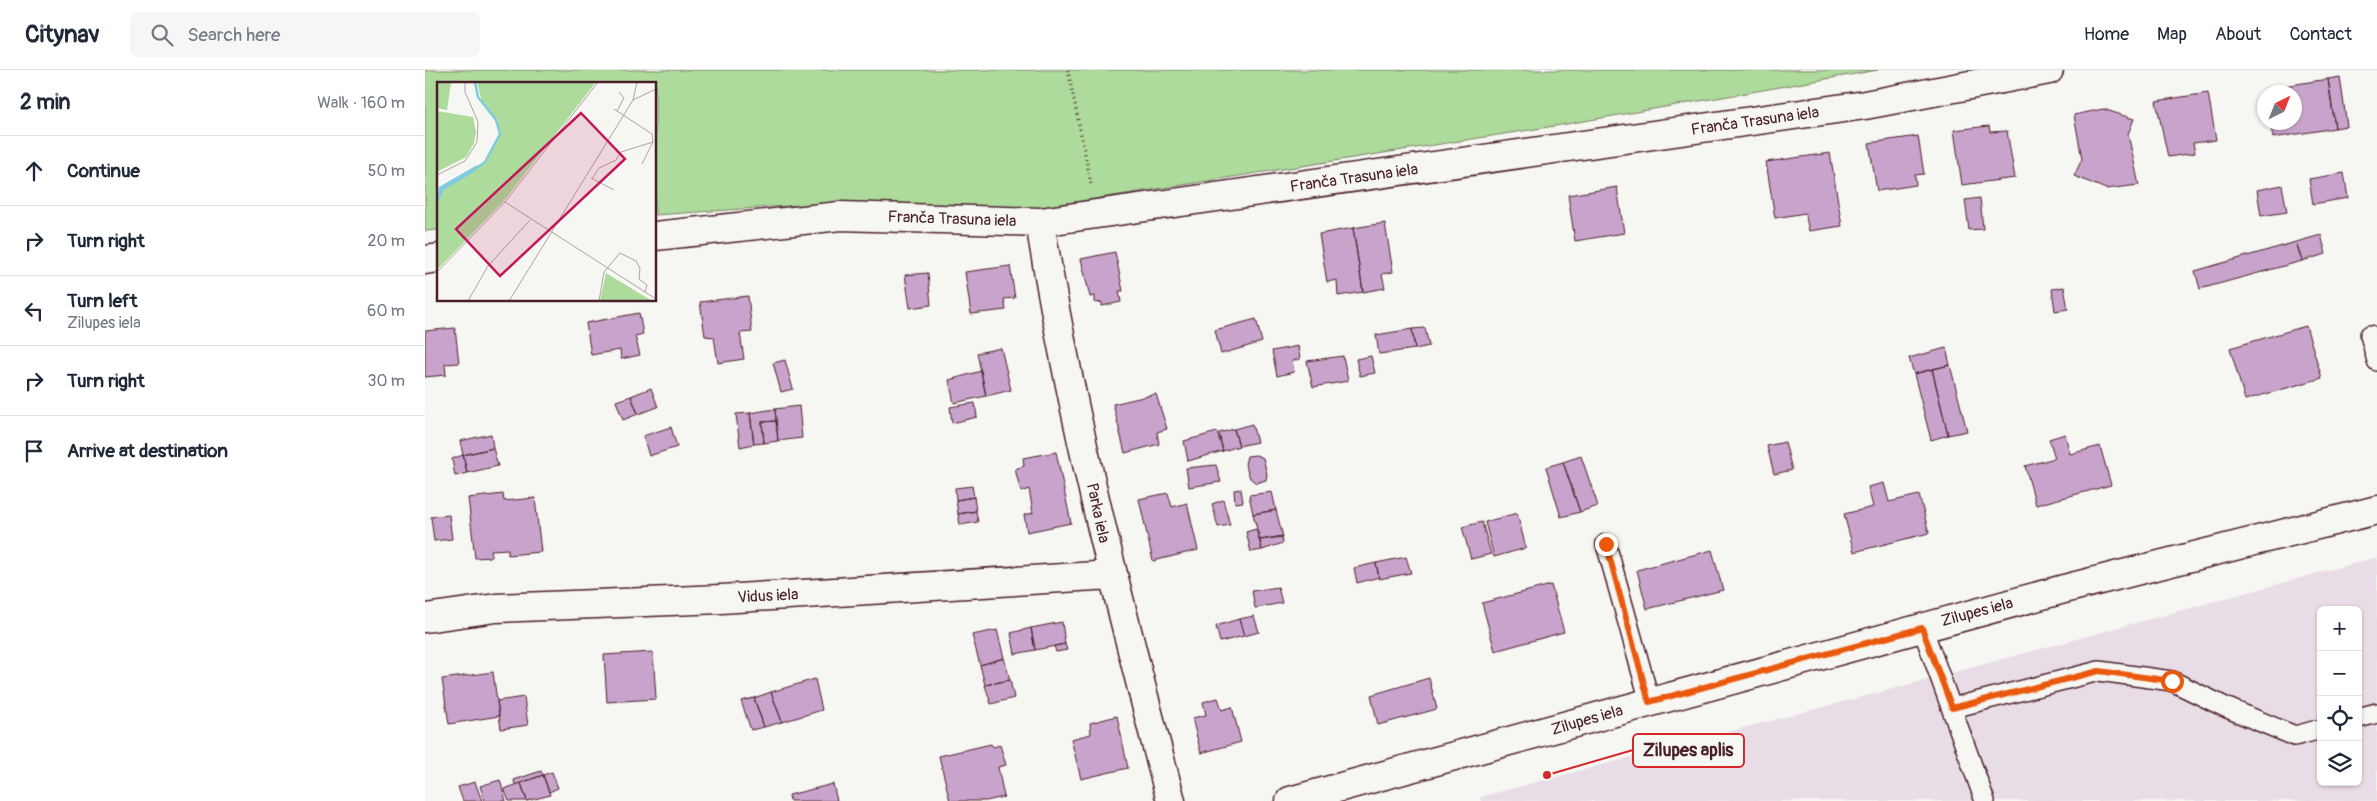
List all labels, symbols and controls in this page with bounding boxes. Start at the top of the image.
search box [130,12,480,57]
text: Citynav [25,20,100,49]
icon: search [148,21,176,49]
text: Search here [188,23,280,47]
text: Home [2084,23,2129,46]
text: Map [2157,23,2187,46]
text: About [2215,23,2261,46]
text: Contact [2289,23,2352,46]
inset map [437,82,656,301]
north arrow [2257,85,2302,130]
text: 2 min [20,89,70,116]
text: Walk · 160 m [317,93,405,113]
street label: Franča Trasuna iela [1690,102,1820,140]
icon: ahead [20,157,48,185]
text: Continue [67,159,140,183]
street label: Franča Trasuna iela [1289,159,1419,197]
text: 50 m [368,161,405,181]
street label: Franča Trasuna iela [887,207,1017,231]
icon: right [20,227,48,255]
text: Turn right [67,229,145,253]
text: 20 m [367,231,405,251]
text: Turn left [67,289,137,313]
icon: left [20,297,48,325]
text: 60 m [367,301,405,321]
text: Zilupes iela [67,313,141,333]
icon: right [20,367,48,395]
text: Turn right [67,369,145,393]
text: 30 m [367,371,405,391]
icon: arrive [20,437,48,465]
text: Arrive at destination [67,439,228,463]
street label: Parka iela [1082,481,1114,545]
route end [1595,533,1618,556]
street label: Vidus iela [737,584,799,608]
street label: Zilupes iela [1939,593,2015,631]
map controls [2317,606,2362,786]
button: + [2317,606,2362,651]
button: − [2317,651,2362,696]
route start [2161,670,2184,693]
button: locate [2317,696,2362,741]
street label: Zilupes iela [1549,700,1625,740]
callout: Zilupes aplis [1633,734,1744,767]
text: Zilupes aplis [1643,739,1734,762]
button: layers [2317,741,2362,786]

